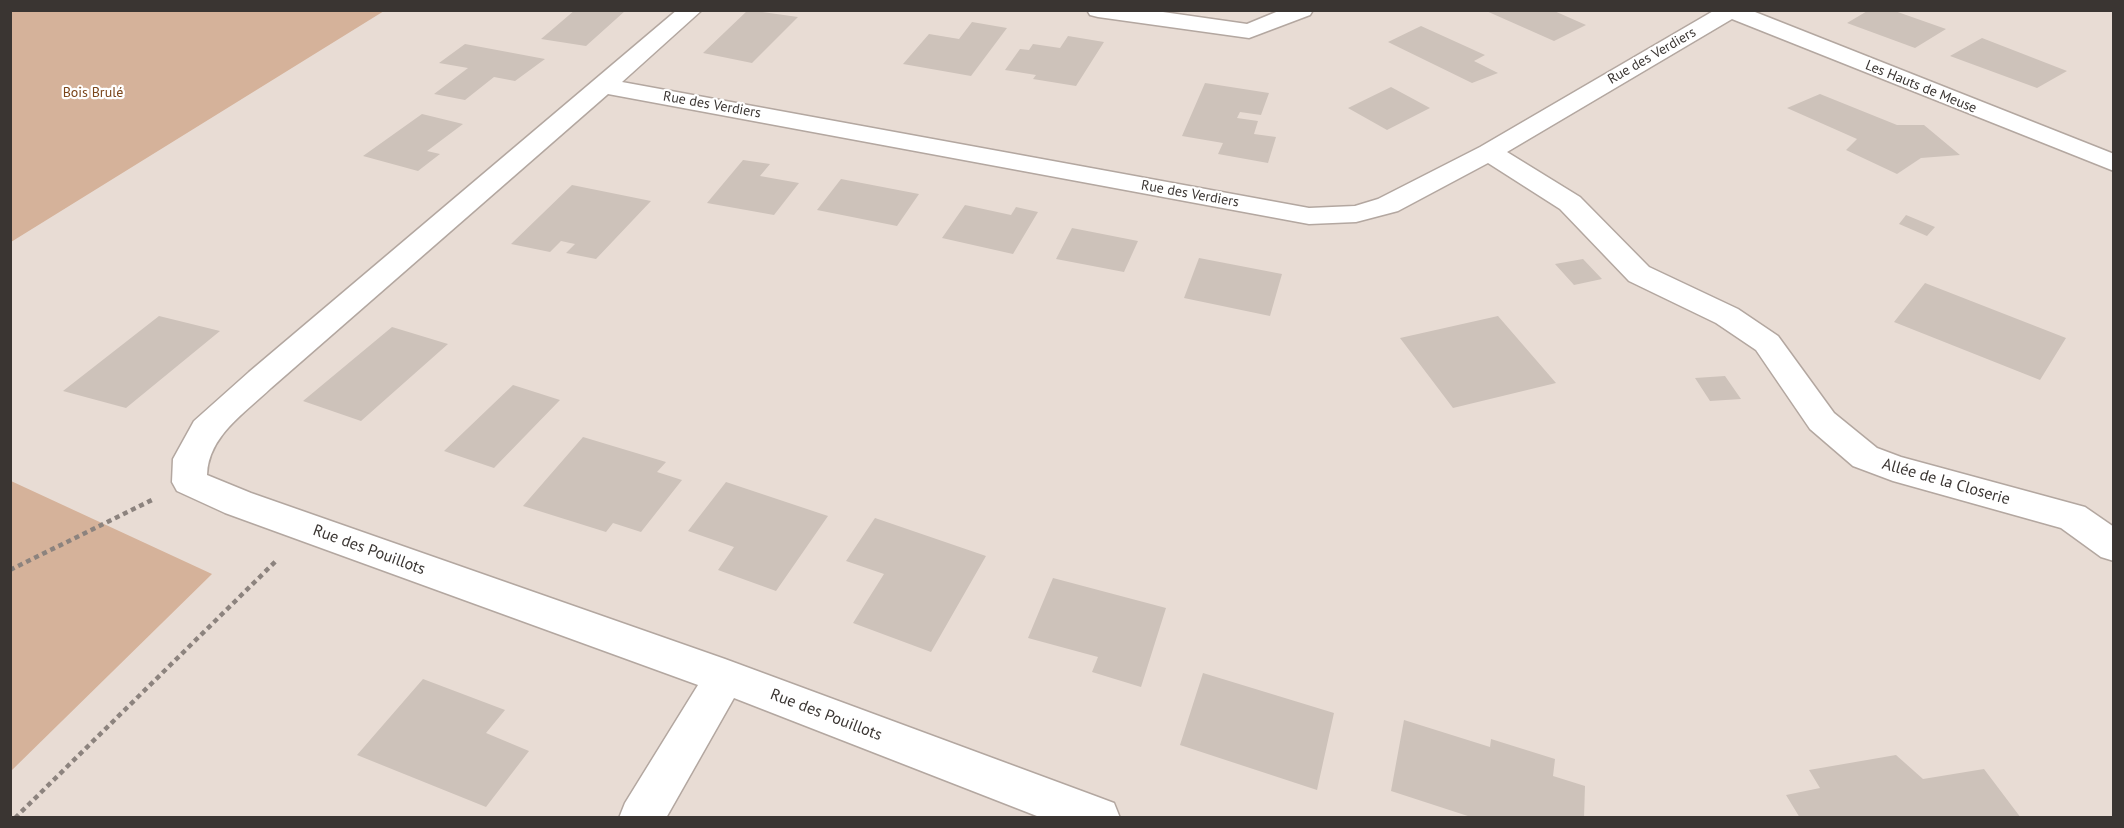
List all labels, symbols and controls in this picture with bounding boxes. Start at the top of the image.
street label: Rue des Verdiers [1605,24,1699,88]
street label: Les Hauts de Meuse [1863,57,1979,117]
park label: Bois Brulé [63,85,123,101]
street label: Rue des Verdiers [662,88,762,122]
street label: Rue des Verdiers [1140,177,1240,211]
street label: Allée de la Closerie [1880,455,2012,509]
street label: Rue des Pouillots [310,521,428,579]
street label: Rue des Pouillots [767,685,885,745]

